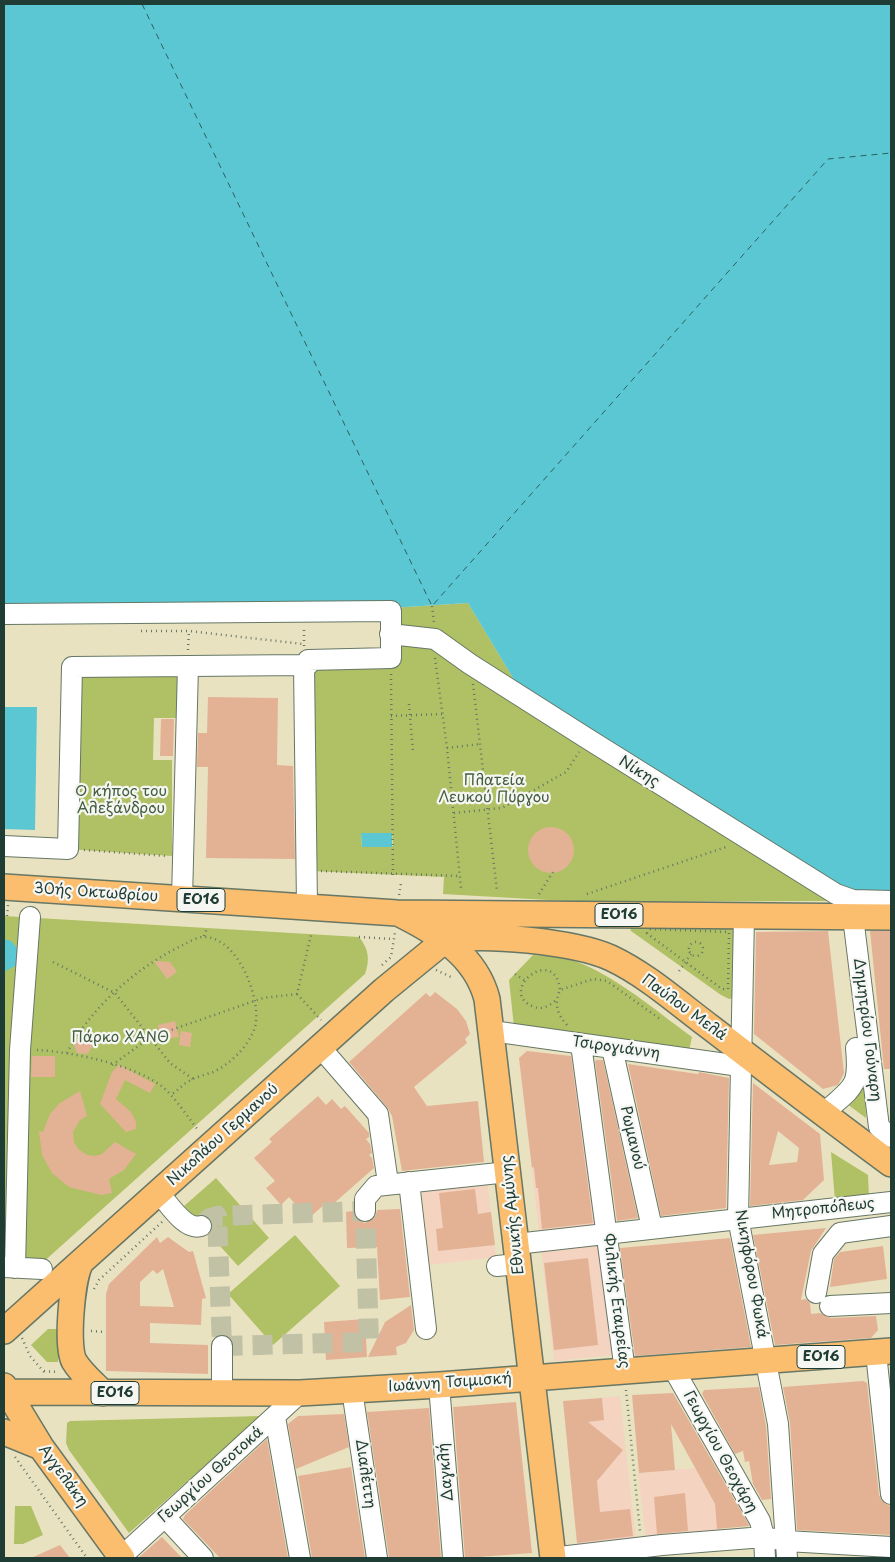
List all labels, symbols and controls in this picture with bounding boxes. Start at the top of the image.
street label: Νίκης [616,753,662,791]
park label: Πλατεία Λευκού Πύργου [438,772,550,807]
park label: Ο κήπος του Αλεξάνδρου [75,783,167,818]
street label: 30ής Οκτωβρίου [33,880,159,906]
road number: ΕΟ16 [177,888,225,912]
road number: ΕΟ16 [595,904,643,926]
street label: Δημητρίου Γούναρη [849,957,885,1103]
street label: Παύλου Μελά [638,971,730,1045]
park label: Πάρκο ΧΑΝΘ [71,1029,169,1047]
street label: Τσιρογιάννη [571,1033,661,1063]
street label: Νικολάου Γερμανού [164,1080,282,1190]
street label: Ρωμανού [616,1104,648,1172]
street label: Εθνικής Αμύνης [498,1154,528,1276]
street label: Μητροπόλεως [771,1195,875,1223]
street label: Νικηφόρου Φωκά [731,1208,771,1340]
street label: Φιλικής Εταιρείας [599,1232,633,1370]
road number: ΕΟ16 [797,1345,845,1368]
street label: Ιωάννη Τσιμισκή [388,1370,512,1396]
road number: ΕΟ16 [91,1382,139,1405]
street label: Γεωργίου Θεοχάρη [679,1388,761,1516]
street label: Γεωργίου Θεοτοκά [155,1423,267,1527]
street label: Διαλέττη [351,1438,379,1510]
street label: Αγγελάκη [34,1441,92,1511]
street label: Δαγκλή [434,1442,458,1502]

